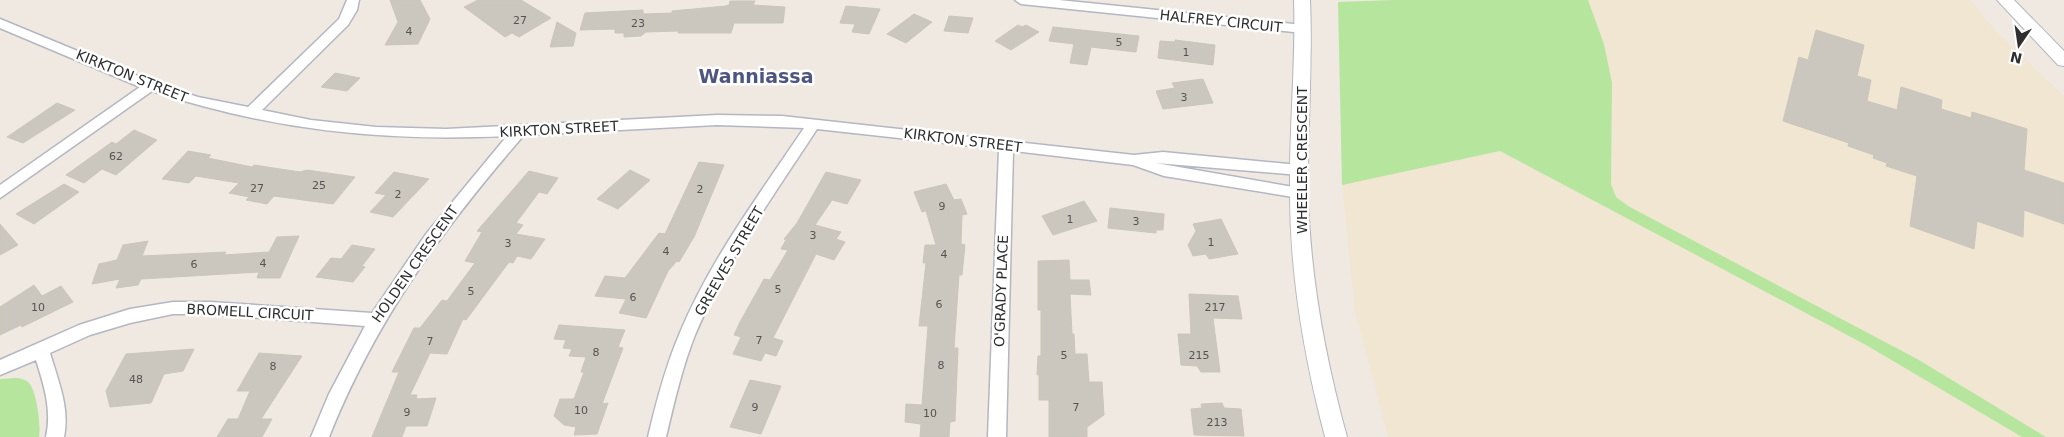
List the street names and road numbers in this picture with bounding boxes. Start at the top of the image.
street label: HALFREY CIRCUIT [1159,7,1284,35]
street label: KIRKTON STREET [74,46,191,106]
street label: WHEELER CRESCENT [1294,86,1310,234]
street label: KIRKTON STREET [499,118,619,140]
street label: KIRKTON STREET [903,125,1023,155]
street label: HOLDEN CRESCENT [369,202,462,325]
street label: GREEVES STREET [691,203,767,318]
street label: O'GRADY PLACE [991,235,1011,347]
street label: BROMELL CIRCUIT [186,301,314,323]

